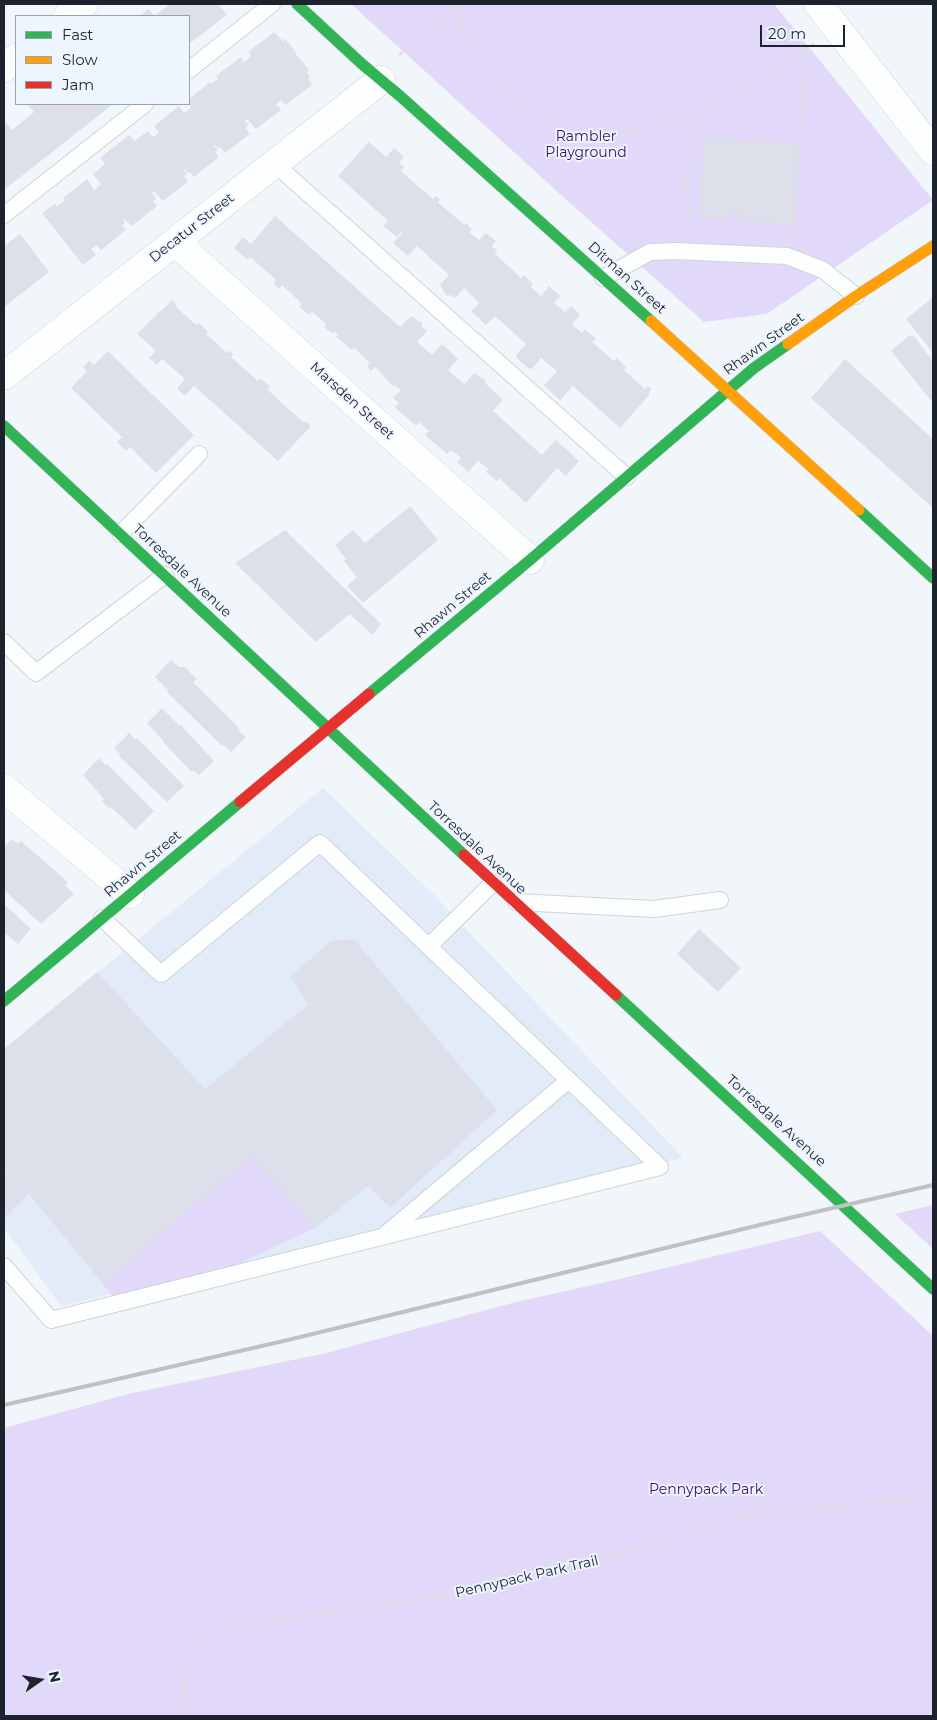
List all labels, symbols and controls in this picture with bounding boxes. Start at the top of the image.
legend [15,15,190,105]
scale bar [762,15,847,47]
text: 20 m [768,24,806,43]
text: Fast [62,25,93,44]
text: Slow [62,50,98,69]
text: Jam [62,75,94,94]
park label: Rambler Playground [545,129,627,162]
street label: Decatur Street [146,190,238,266]
street label: Ditman Street [584,238,670,318]
street label: Rhawn Street [720,309,808,379]
street label: Marsden Street [306,359,398,443]
street label: Torresdale Avenue [129,521,235,621]
street label: Rhawn Street [411,568,495,642]
street label: Torresdale Avenue [424,798,530,898]
street label: Rhawn Street [101,827,185,901]
street label: Torresdale Avenue [723,1072,829,1170]
park label: Pennypack Park [649,1482,763,1498]
street label: Pennypack Park Trail [454,1552,600,1602]
north arrow [15,1655,65,1705]
text: N [45,1669,65,1684]

